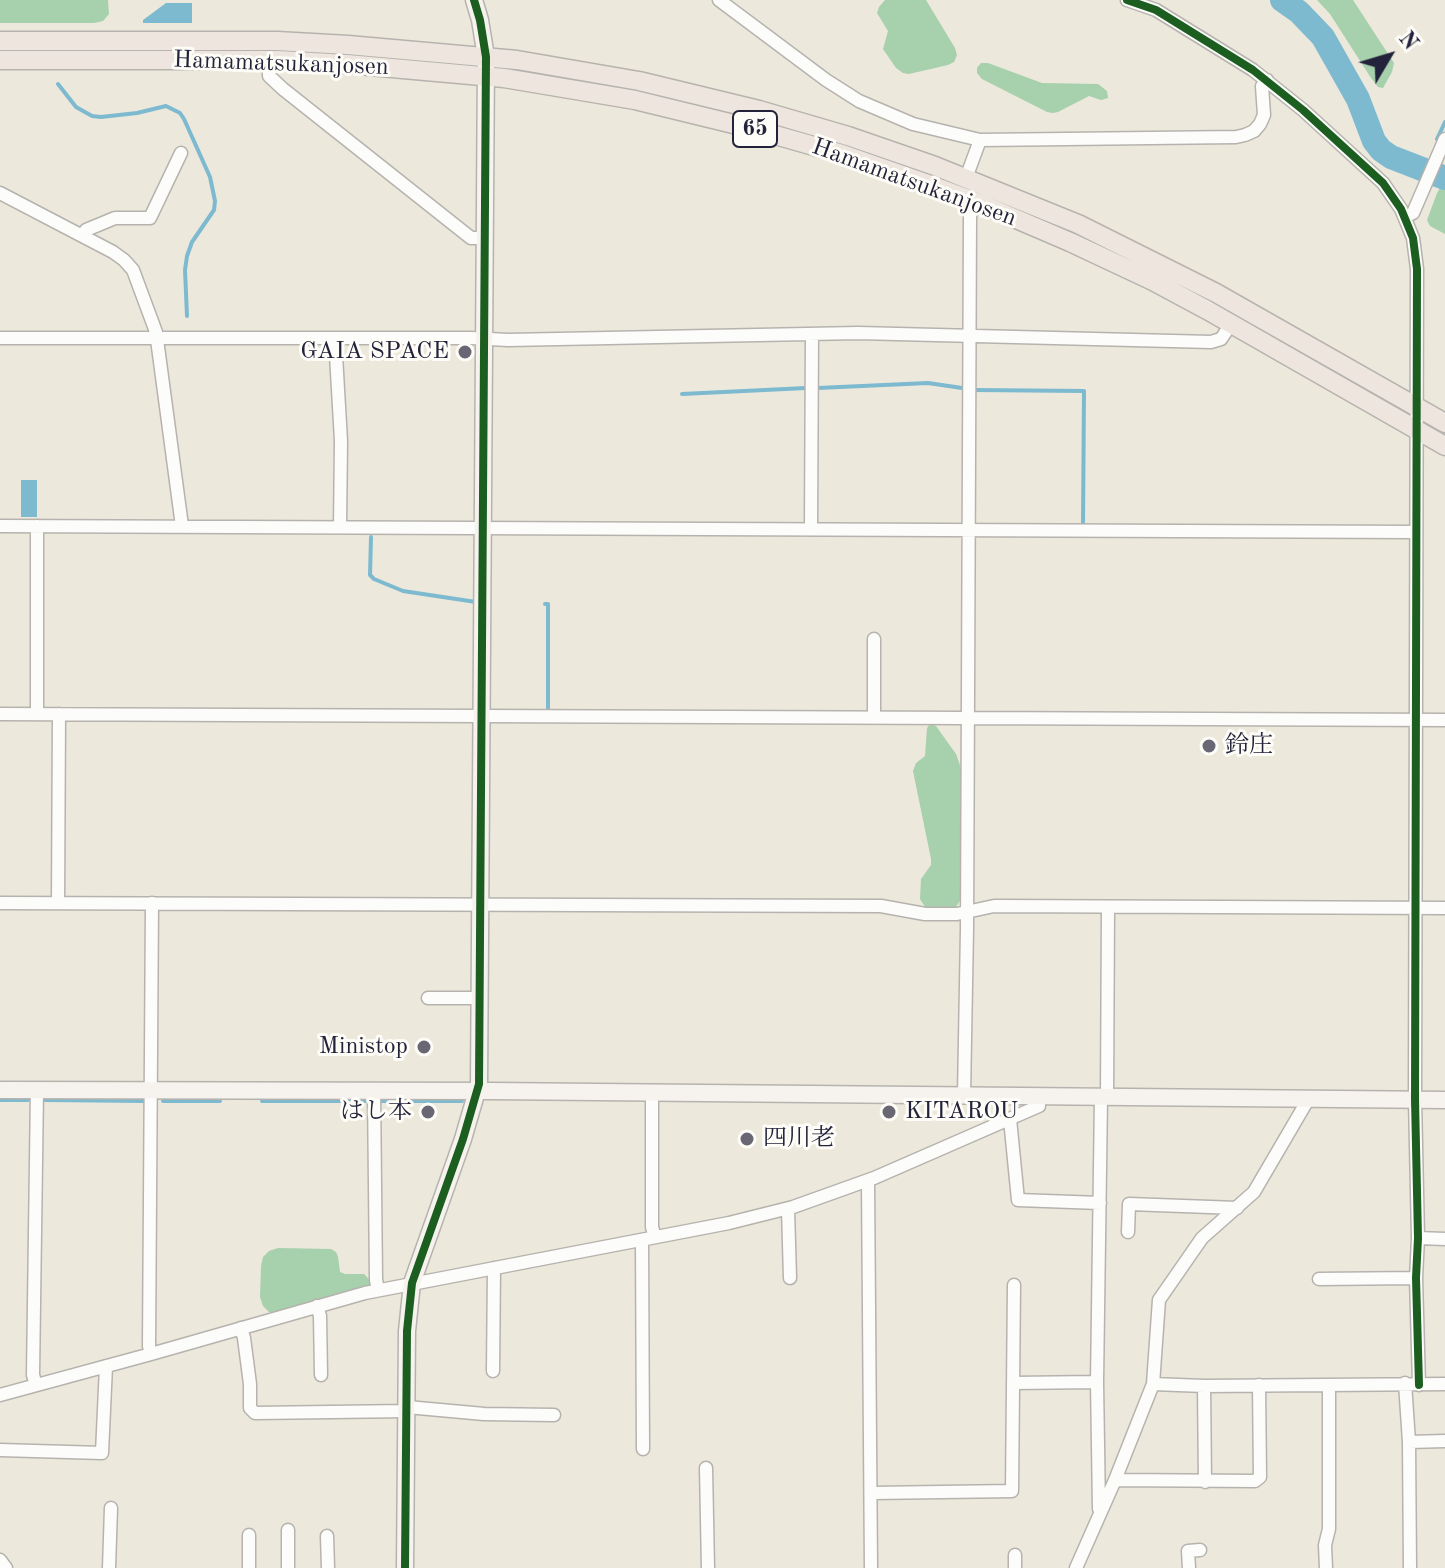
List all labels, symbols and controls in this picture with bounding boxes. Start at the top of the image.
north arrow [1349,16,1429,96]
text: N [1394,28,1422,55]
street label: Hamamatsukanjosen [173,46,389,82]
road number: 65 [733,111,777,147]
street label: Hamamatsukanjosen [808,133,1020,233]
place label: GAIA SPACE [300,338,449,366]
marker: GAIA SPACE [456,343,474,361]
place label: 鈴庄 [1225,732,1273,760]
marker: 鈴庄 [1200,737,1218,755]
place label: Ministop [319,1033,408,1061]
marker: Ministop [415,1038,433,1056]
place label: はし本 [340,1098,412,1126]
place label: KITAROU [905,1098,1018,1126]
marker: はし本 [419,1103,437,1121]
marker: KITAROU [880,1103,898,1121]
place label: 四川老 [763,1125,835,1153]
marker: 四川老 [738,1130,756,1148]

